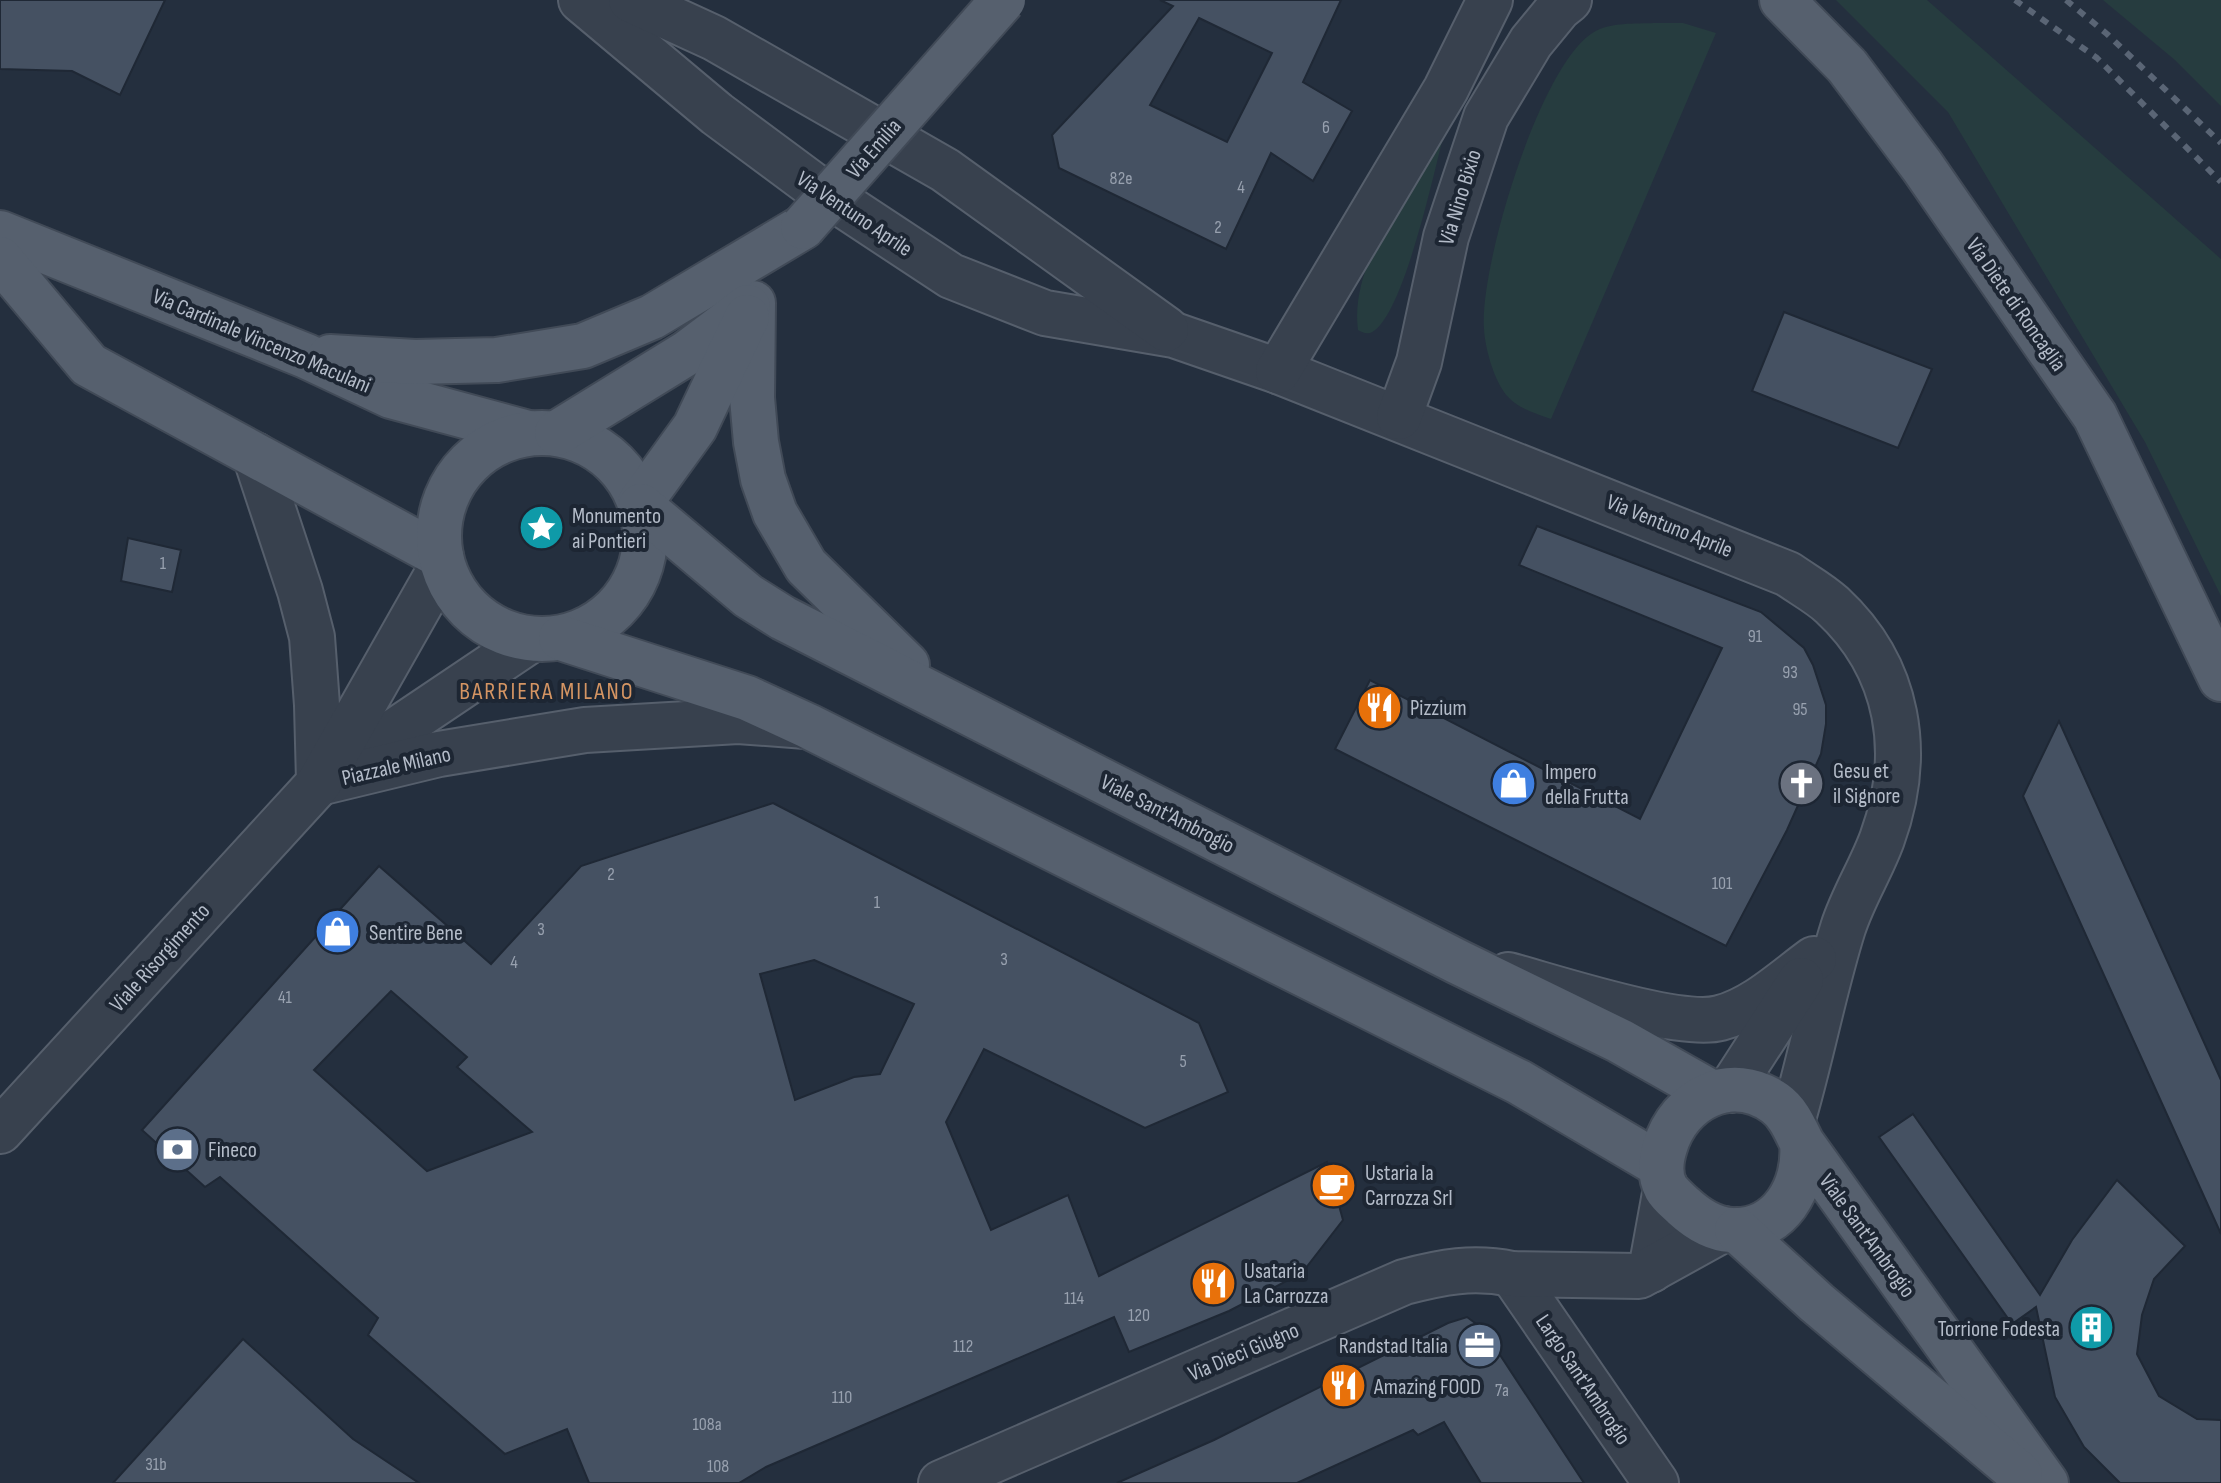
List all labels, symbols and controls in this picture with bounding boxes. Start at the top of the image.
street label: Via Emilia [841,114,907,184]
house number: 6 [1322,117,1330,138]
street label: Via Nino Bixio [1433,146,1488,249]
street label: Via Ventuno Aprile [791,166,917,263]
house number: 82e [1110,168,1132,189]
house number: 4 [1237,177,1245,198]
house number: 2 [1214,217,1222,238]
street label: Via Diete di Roncaglia [1960,233,2072,377]
street label: Via Cardinale Vincenzo Maculani [148,283,375,400]
street label: Via Ventuno Aprile [1602,489,1737,564]
place label: Monumento ai Pontieri [572,503,661,555]
place icon: Monumento ai Pontieri [517,504,565,552]
house number: 1 [160,553,167,574]
house number: 91 [1748,626,1763,647]
house number: 93 [1782,662,1798,683]
district label: BARRIERA MILANO [459,677,635,706]
restaurant icon: Pizzium [1355,683,1403,731]
place label: Pizzium [1410,695,1467,722]
house number: 95 [1792,699,1808,720]
street label: Piazzale Milano [339,741,453,792]
place label: Gesu et il Signore [1833,758,1900,810]
place label: Impero della Frutta [1545,759,1629,811]
church icon: Gesu et il Signore [1778,759,1826,807]
shop icon: Impero della Frutta [1490,760,1538,808]
street label: Viale Sant'Ambrogio [1096,769,1239,860]
house number: 2 [607,864,615,885]
house number: 101 [1712,873,1733,894]
house number: 1 [874,892,881,913]
street label: Viale Risorgimento [104,898,216,1018]
shop icon: Sentire Bene [314,908,362,956]
house number: 3 [537,919,545,940]
place label: Sentire Bene [369,920,463,947]
house number: 3 [1000,949,1008,970]
house number: 4 [510,952,518,973]
house number: 41 [278,987,293,1008]
house number: 5 [1179,1051,1187,1072]
bank icon: Fineco [153,1125,201,1173]
place label: Fineco [208,1137,257,1164]
place label: Ustaria la Carrozza Srl [1365,1160,1453,1212]
cafe icon: Ustaria la Carrozza Srl [1310,1161,1358,1209]
street label: Viale Sant'Ambrogio [1813,1169,1921,1303]
place label: Usataria La Carrozza [1244,1258,1328,1310]
restaurant icon: Usataria La Carrozza [1189,1259,1237,1307]
house number: 114 [1064,1288,1085,1309]
building icon: Torrione Fodesta [2067,1304,2115,1352]
house number: 120 [1128,1305,1150,1326]
street label: Largo Sant'Ambrogio [1529,1310,1636,1450]
place label: Torrione Fodesta [1938,1316,2060,1343]
street label: Via Dieci Giugno [1184,1317,1303,1388]
office icon: Randstad Italia [1455,1321,1503,1369]
place label: Randstad Italia [1339,1333,1448,1360]
house number: 112 [953,1336,973,1357]
restaurant icon: Amazing FOOD [1319,1362,1367,1410]
place label: Amazing FOOD [1373,1374,1481,1401]
house number: 7a [1495,1380,1509,1401]
house number: 110 [832,1387,852,1408]
house number: 108a [692,1414,722,1435]
house number: 31b [145,1454,167,1475]
house number: 108 [707,1456,729,1477]

